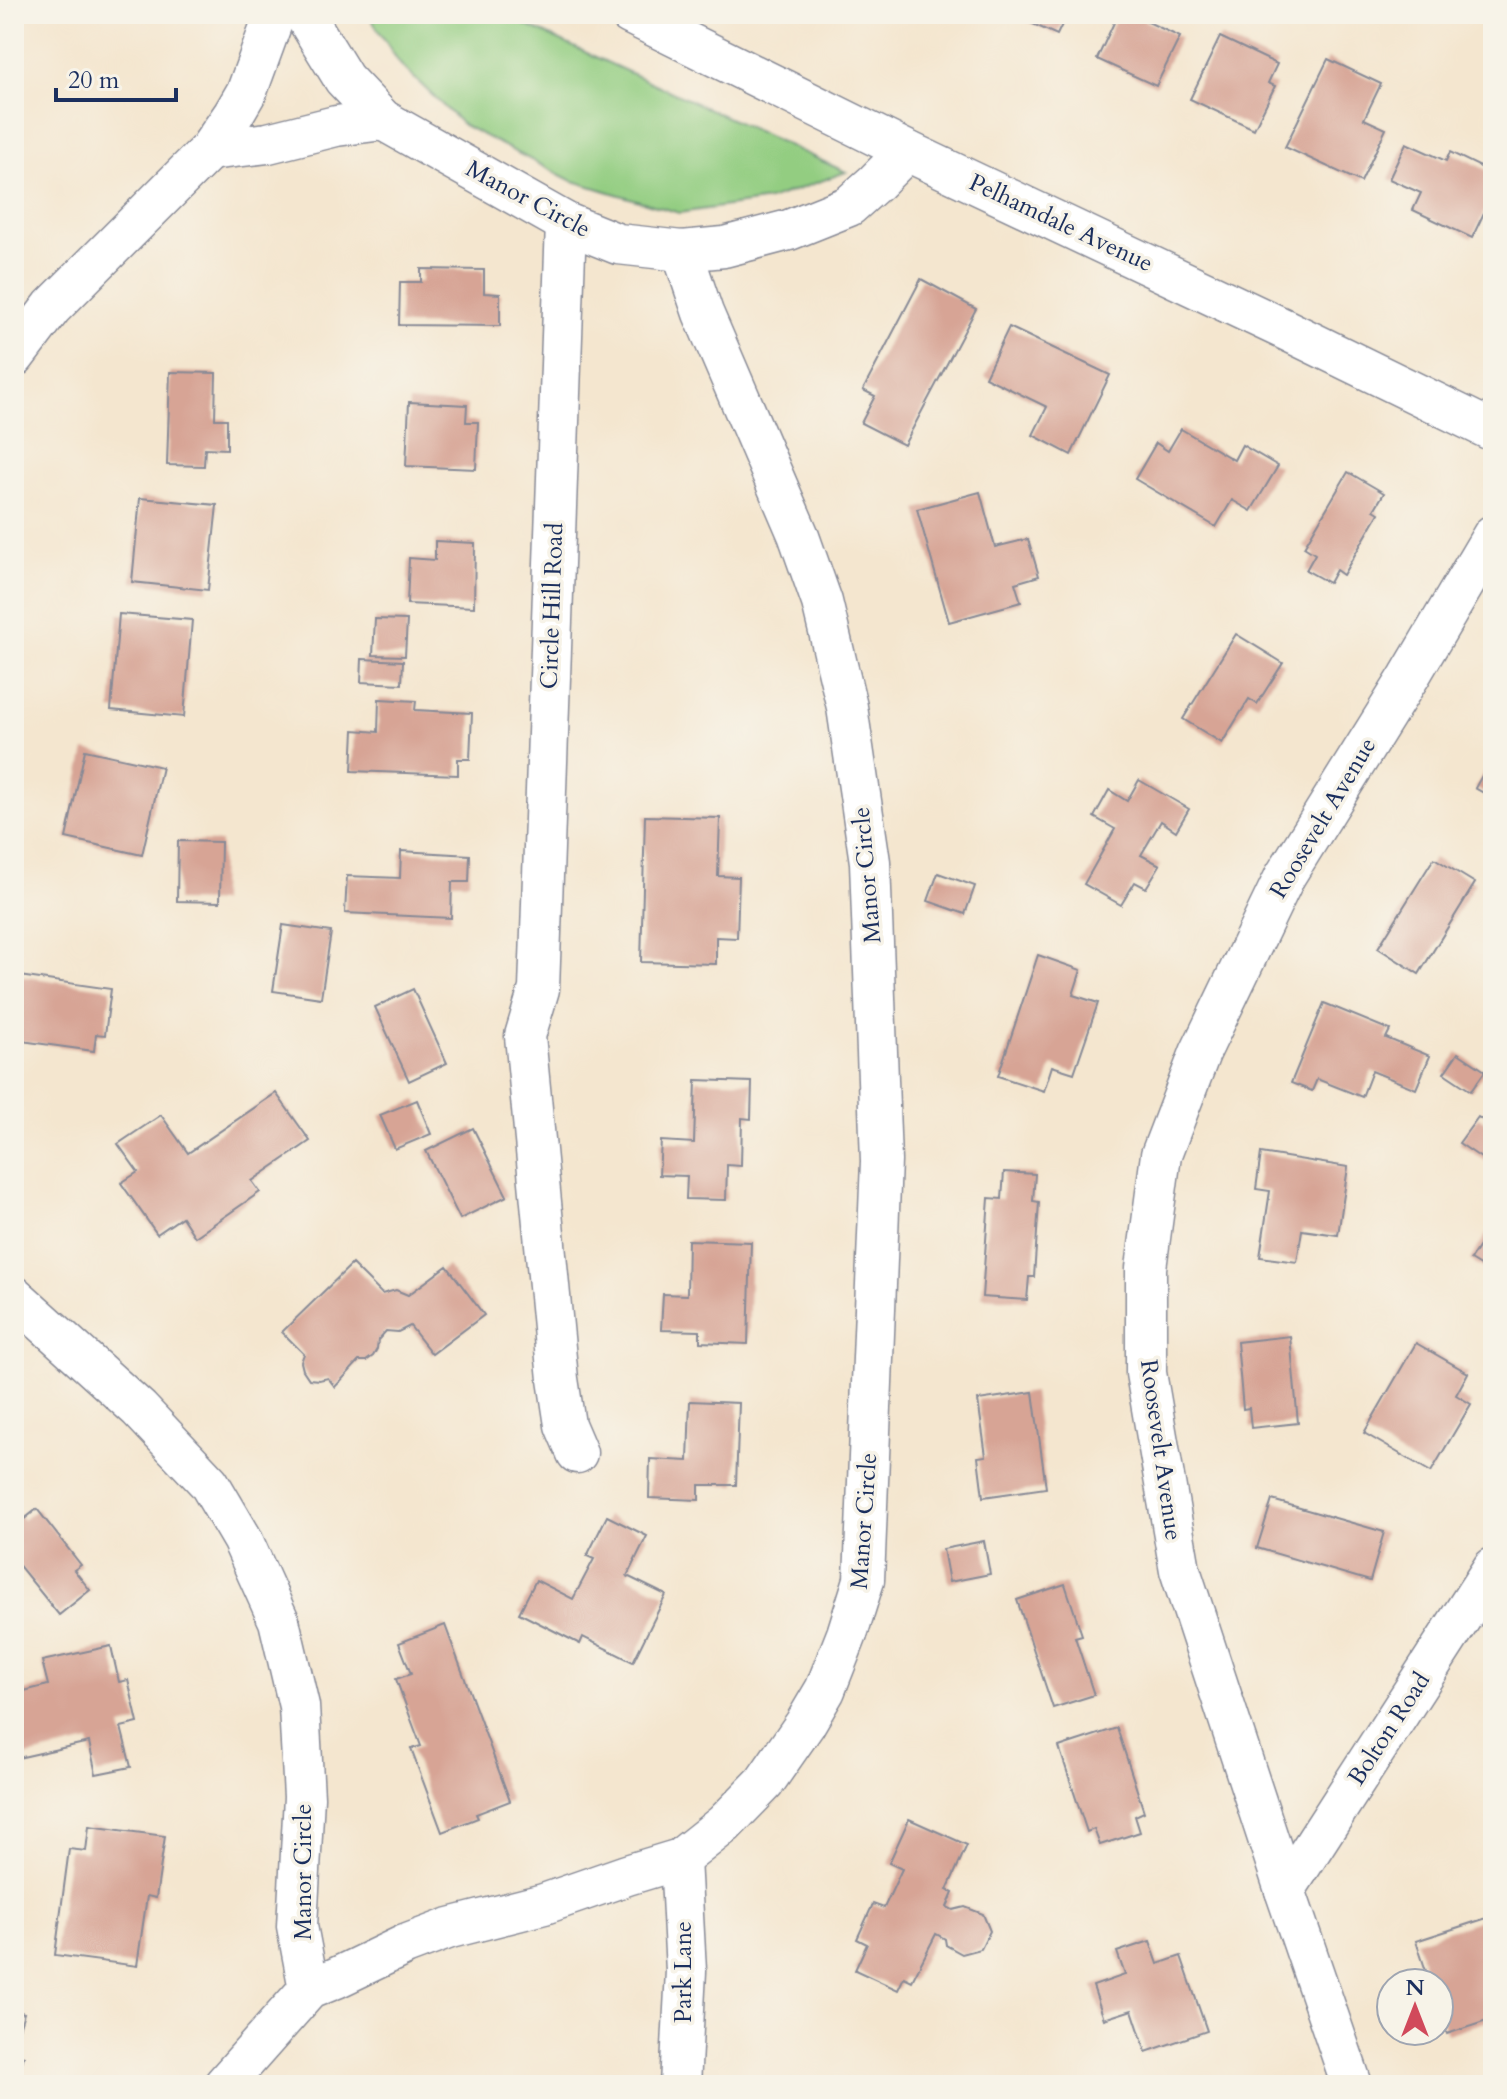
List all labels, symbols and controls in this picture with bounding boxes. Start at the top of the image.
scale bar [56,52,176,102]
text: 20 m [68,64,120,97]
street label: Manor Circle [460,152,596,246]
street label: Pelhamdale Avenue [964,166,1158,280]
street label: Circle Hill Road [533,522,571,690]
street label: Roosevelt Avenue [1262,731,1384,905]
street label: Manor Circle [845,806,889,944]
street label: Roosevelt Avenue [1132,1357,1190,1543]
street label: Manor Circle [843,1452,885,1590]
street label: Bolton Road [1340,1666,1438,1792]
street label: Manor Circle [287,1804,320,1940]
street label: Park Lane [667,1921,700,2023]
north arrow [1375,1967,1455,2047]
text: N [1405,1973,1425,2003]

